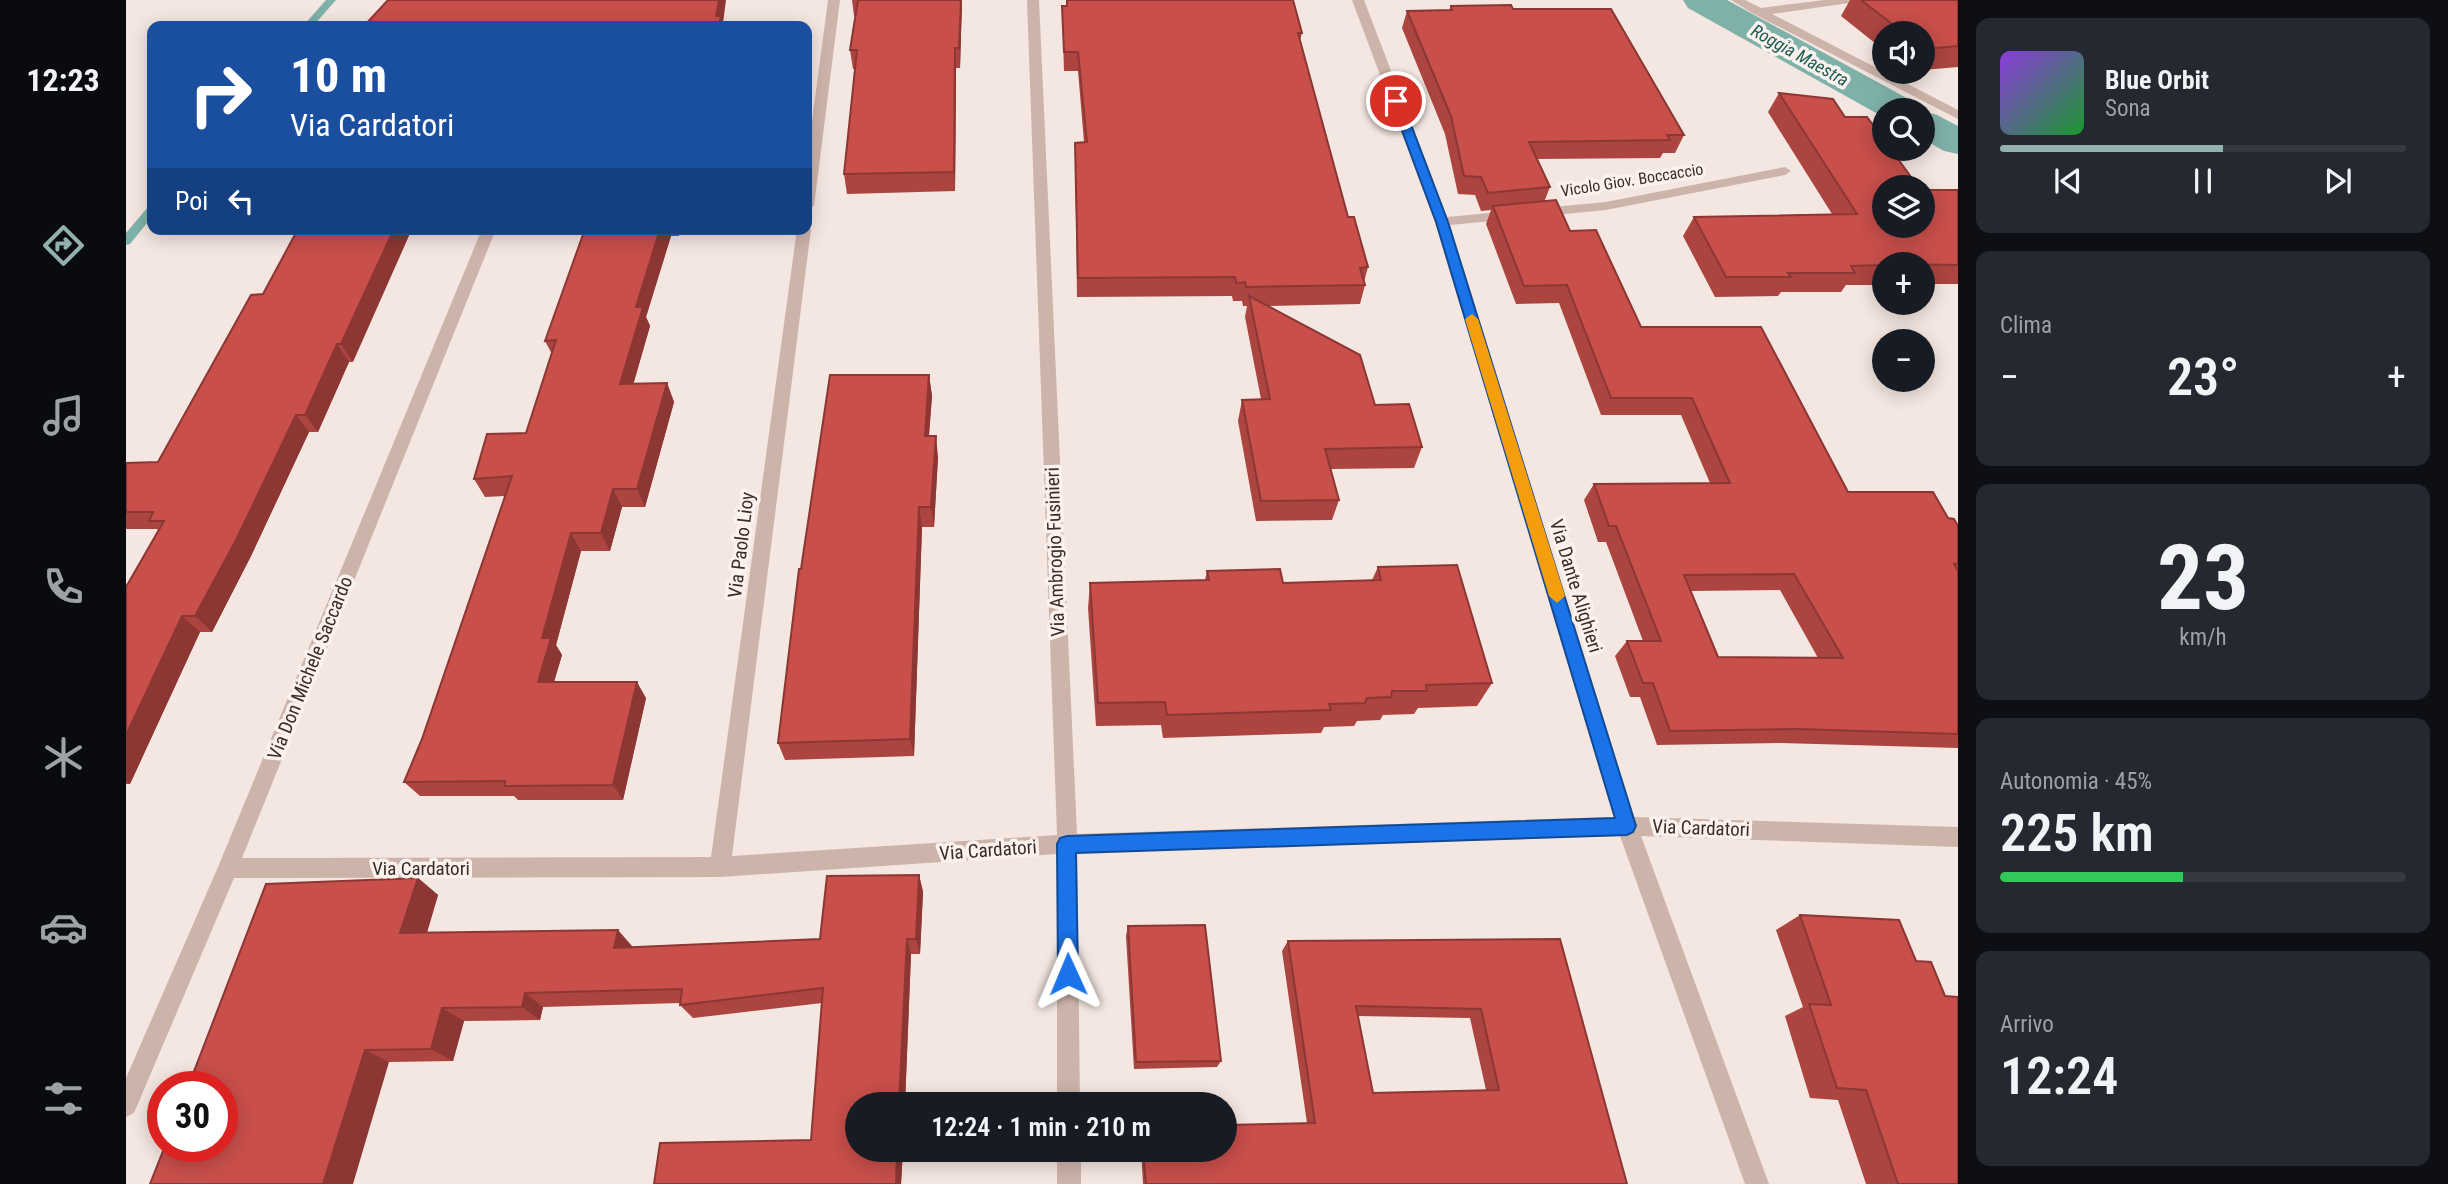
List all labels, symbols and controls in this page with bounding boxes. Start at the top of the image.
water label: Roggia Maestra [1748,20,1852,90]
map controls [1872,21,1935,392]
button: sound [1872,21,1935,84]
text: 10 m [290,47,387,104]
icon: right [175,49,266,140]
text: 12:23 [26,61,100,99]
text: Blue Orbit [2105,65,2209,95]
pin [1366,71,1426,131]
icon: arrive [1377,82,1415,120]
text: Sona [2105,95,2151,122]
button: search [1872,98,1935,161]
text: Via Cardatori [290,106,454,144]
street label: Vicolo Giov. Boccaccio [1559,159,1705,201]
icon: previous [2049,162,2087,200]
icon: pause [2184,162,2222,200]
icon: next [2319,162,2357,200]
button: layers [1872,175,1935,238]
icon: left [222,182,260,220]
text: Poi [175,186,208,216]
icon: directions [39,221,88,270]
button: + [1872,252,1935,315]
text: Clima [2000,312,2052,339]
button: − [1872,329,1935,392]
text: 23° [2167,347,2239,408]
text: − [2000,355,2019,399]
text: + [2387,355,2406,399]
icon: music [39,391,88,440]
street label: Via Ambrogio Fusinieri [1041,467,1069,637]
street label: Via Paolo Lioy [723,491,759,599]
street label: Via Dante Alighieri [1545,517,1607,655]
text: 23 [2157,525,2249,631]
icon: phone [39,562,88,611]
street label: Via Don Michele Saccardo [263,573,357,763]
text: km/h [2179,624,2227,651]
icon: climate [39,733,88,782]
text: Autonomia · 45% [2000,768,2152,795]
text: 225 km [2000,803,2154,864]
street label: Via Cardatori [1652,815,1750,841]
street label: Via Cardatori [939,835,1037,865]
street label: Via Cardatori [372,857,470,880]
icon: car [39,903,88,952]
position arrow [1031,937,1105,1011]
text: Arrivo [2000,1011,2054,1038]
text: 12:24 [2000,1046,2118,1107]
speed limit sign: 30 [147,1071,238,1162]
icon: filters [39,1074,88,1123]
text: 12:24 · 1 min · 210 m [931,1112,1151,1142]

